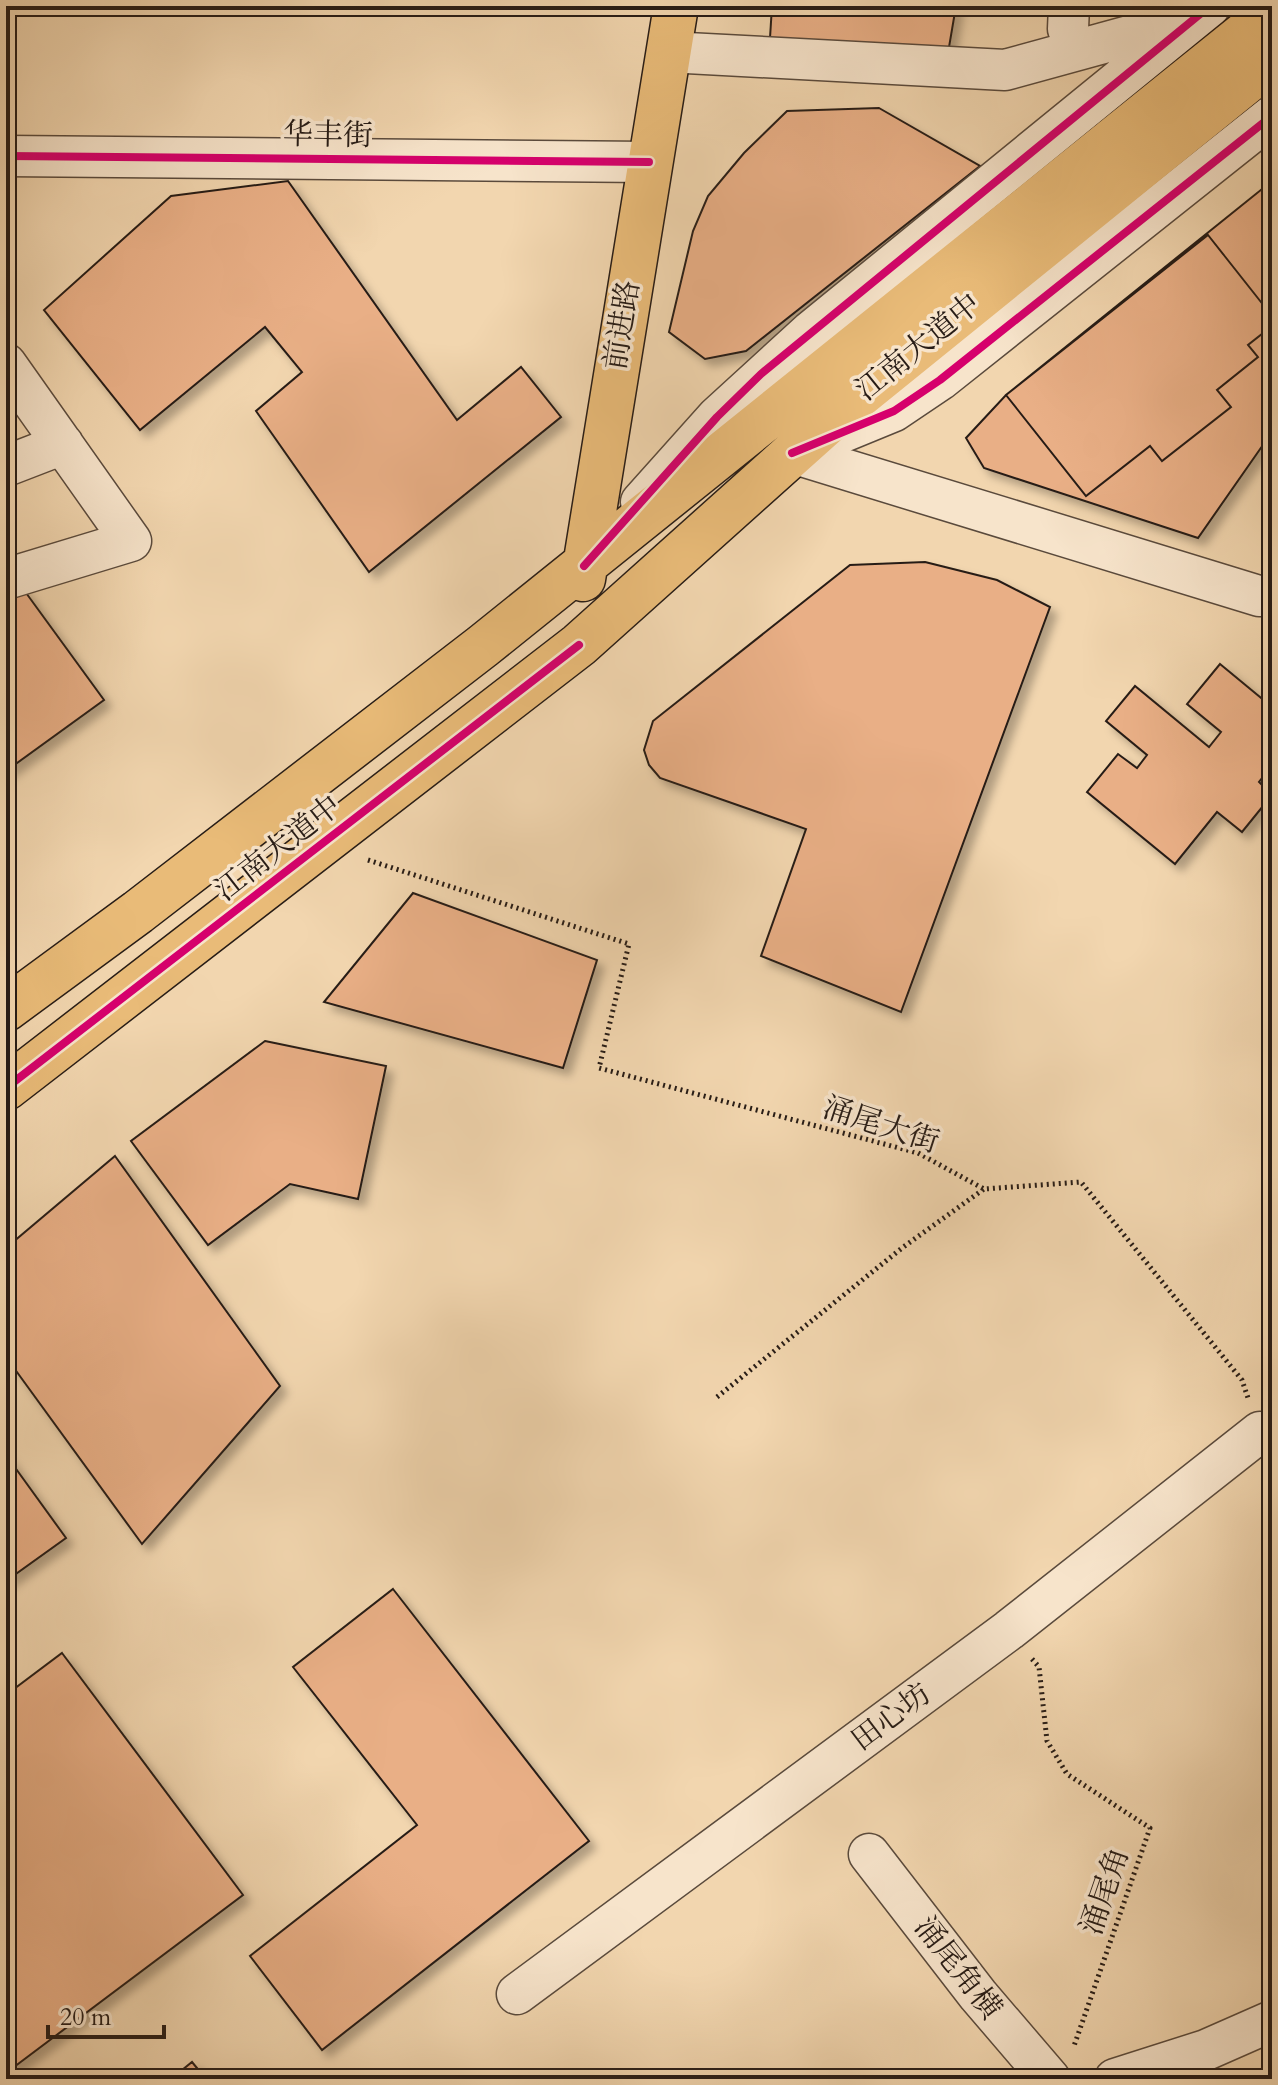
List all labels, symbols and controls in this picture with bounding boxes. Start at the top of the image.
street label: 华丰街 [283,114,373,156]
street label: 前进路 [595,277,649,373]
street label: 江南大道中 [847,284,989,410]
street label: 江南大道中 [206,786,350,910]
street label: 涌尾大街 [818,1087,944,1163]
street label: 田心坊 [843,1674,939,1760]
street label: 涌尾角 [1071,1842,1139,1940]
street label: 涌尾角横 [905,1908,1011,2028]
scale bar [48,1989,164,2039]
text: 20 m [60,2001,112,2034]

